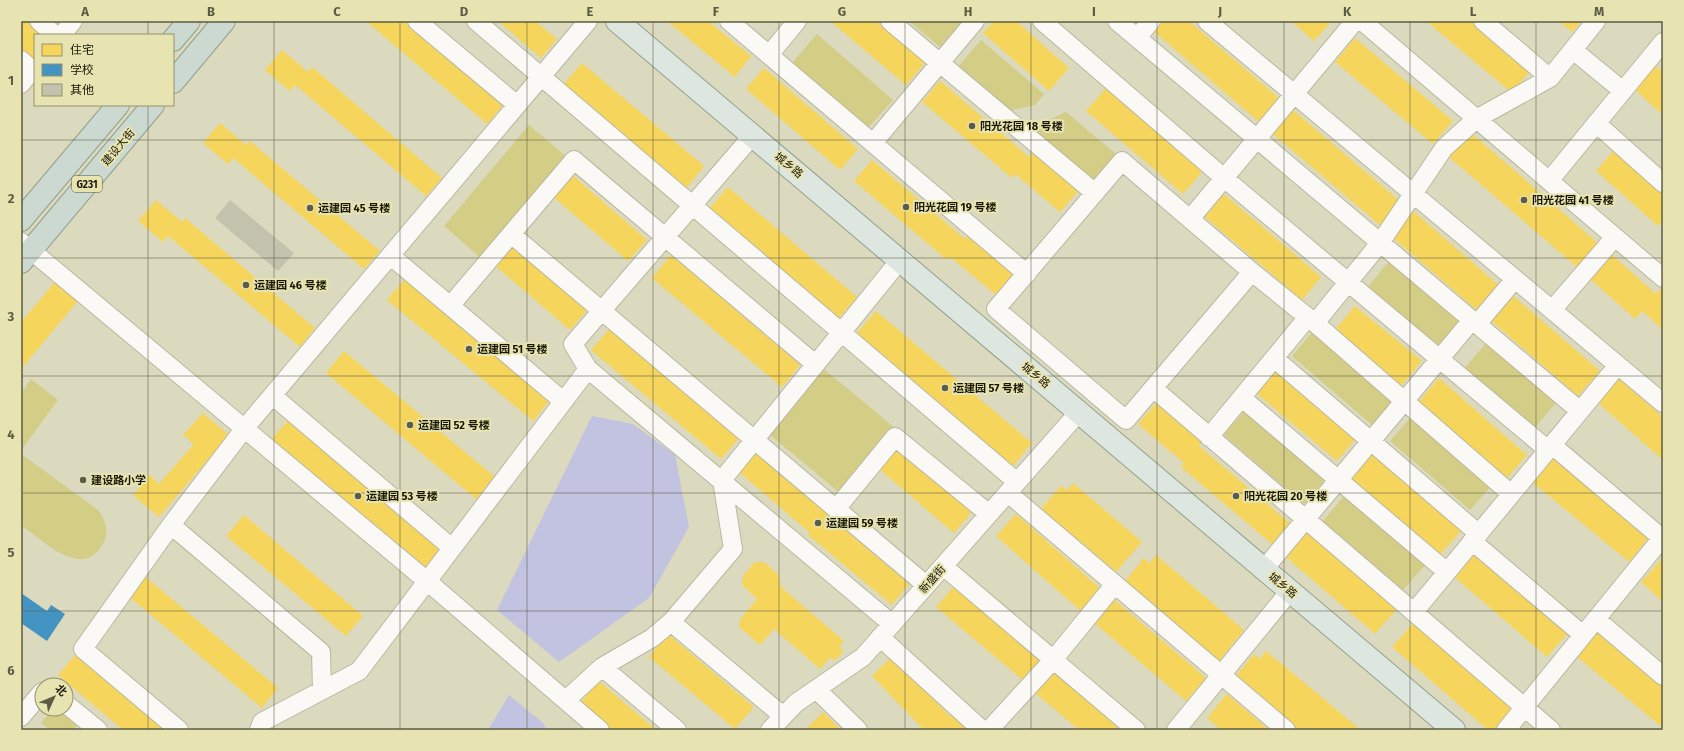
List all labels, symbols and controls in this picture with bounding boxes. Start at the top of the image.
text: A [80,4,89,19]
text: B [207,4,215,19]
text: C [333,4,341,19]
text: D [460,4,469,19]
text: E [587,4,594,19]
text: F [713,4,720,19]
text: G [838,4,846,19]
text: H [964,4,972,19]
text: I [1092,4,1096,19]
text: J [1217,4,1222,19]
text: K [1343,4,1352,19]
text: L [1470,4,1477,19]
text: M [1594,4,1604,19]
legend [34,34,174,106]
text: 住宅 [70,43,94,57]
text: 学校 [70,63,94,77]
text: 1 [8,73,14,88]
text: 其他 [70,83,94,97]
place label: 阳光花园 18 号楼 [980,120,1063,133]
marker: 阳光花园 18 号楼 [967,121,977,131]
street label: 建设大街 [99,126,138,168]
street label: 城乡路 [772,150,805,181]
road number: G231 [72,176,102,192]
text: 2 [8,191,15,206]
place label: 阳光花园 41 号楼 [1532,194,1614,207]
marker: 阳光花园 41 号楼 [1519,195,1529,205]
place label: 阳光花园 19 号楼 [914,201,996,214]
place label: 运建园 45 号楼 [318,202,390,215]
marker: 阳光花园 19 号楼 [901,202,911,212]
marker: 运建园 45 号楼 [305,203,315,213]
place label: 运建园 46 号楼 [254,279,327,292]
marker: 运建园 46 号楼 [241,280,251,290]
text: 3 [7,309,15,324]
place label: 运建园 51 号楼 [477,343,548,356]
marker: 运建园 51 号楼 [464,344,474,354]
street label: 城乡路 [1019,360,1052,391]
place label: 运建园 57 号楼 [953,382,1024,395]
marker: 运建园 57 号楼 [940,383,950,393]
place label: 运建园 52 号楼 [418,419,490,432]
marker: 运建园 52 号楼 [405,420,415,430]
text: 4 [7,427,15,442]
place label: 建设路小学 [91,474,146,487]
marker: 建设路小学 [78,475,88,485]
place label: 运建园 53 号楼 [366,490,438,503]
place label: 阳光花园 20 号楼 [1244,490,1327,503]
marker: 运建园 53 号楼 [353,491,363,501]
marker: 阳光花园 20 号楼 [1231,491,1241,501]
place label: 运建园 59 号楼 [826,517,898,530]
marker: 运建园 59 号楼 [813,518,823,528]
text: 5 [8,545,15,560]
street label: 新盛街 [917,563,948,596]
street label: 城乡路 [1266,570,1299,601]
text: 6 [7,663,15,678]
north arrow [34,677,74,717]
text: 北 [52,682,69,699]

